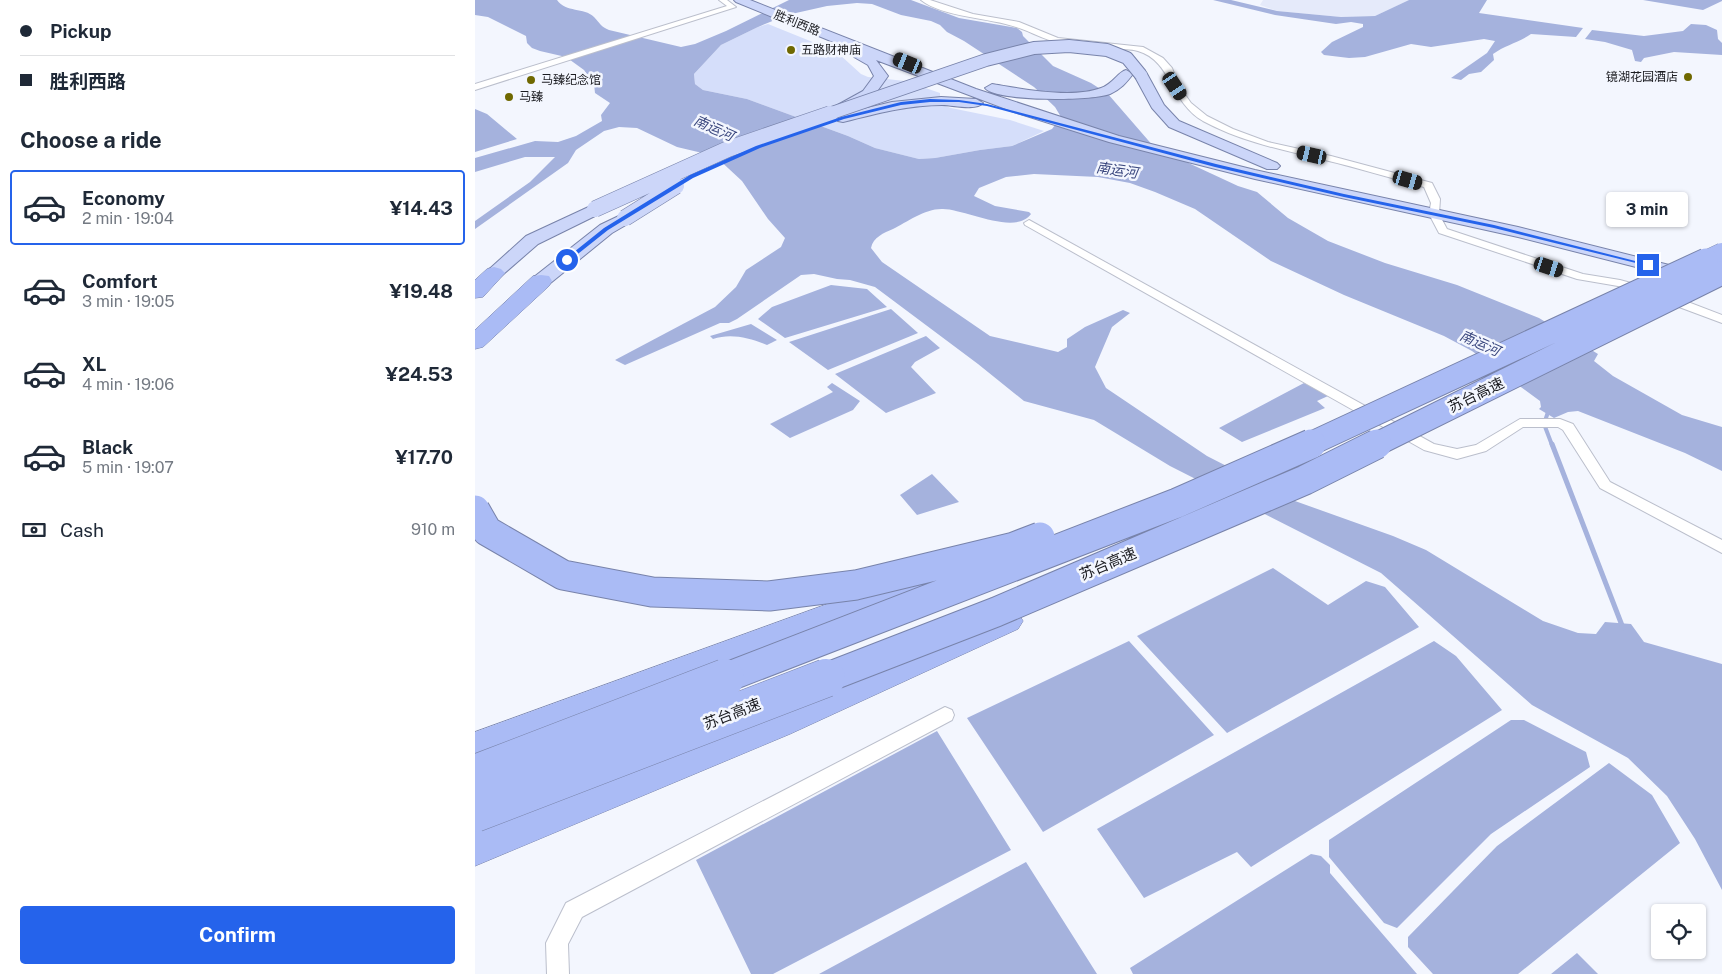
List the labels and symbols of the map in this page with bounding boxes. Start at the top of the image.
street label: 胜利西路 [772,8,822,38]
place label: 五路财神庙 [801,43,861,57]
marker: 五路财神庙 [785,44,797,56]
car [891,50,924,76]
car [1160,69,1189,103]
place label: 镜湖花园酒店 [1606,70,1678,84]
marker: 镜湖花园酒店 [1682,71,1694,83]
place label: 马臻纪念馆 [541,73,601,87]
marker: 马臻纪念馆 [525,74,537,86]
place label: 马臻 [519,90,543,104]
marker: 马臻 [503,91,515,103]
water label: 南运河 [692,112,739,145]
car [1295,144,1328,166]
water label: 南运河 [1095,159,1142,181]
car [1391,169,1424,191]
callout: 3 min [1607,192,1689,228]
route start [556,249,578,271]
route end [1637,254,1659,276]
car [1532,255,1565,279]
water label: 南运河 [1458,327,1505,360]
street label: 苏台高速 [1445,374,1506,415]
street label: 苏台高速 [1077,544,1139,583]
street label: 苏台高速 [701,695,763,732]

